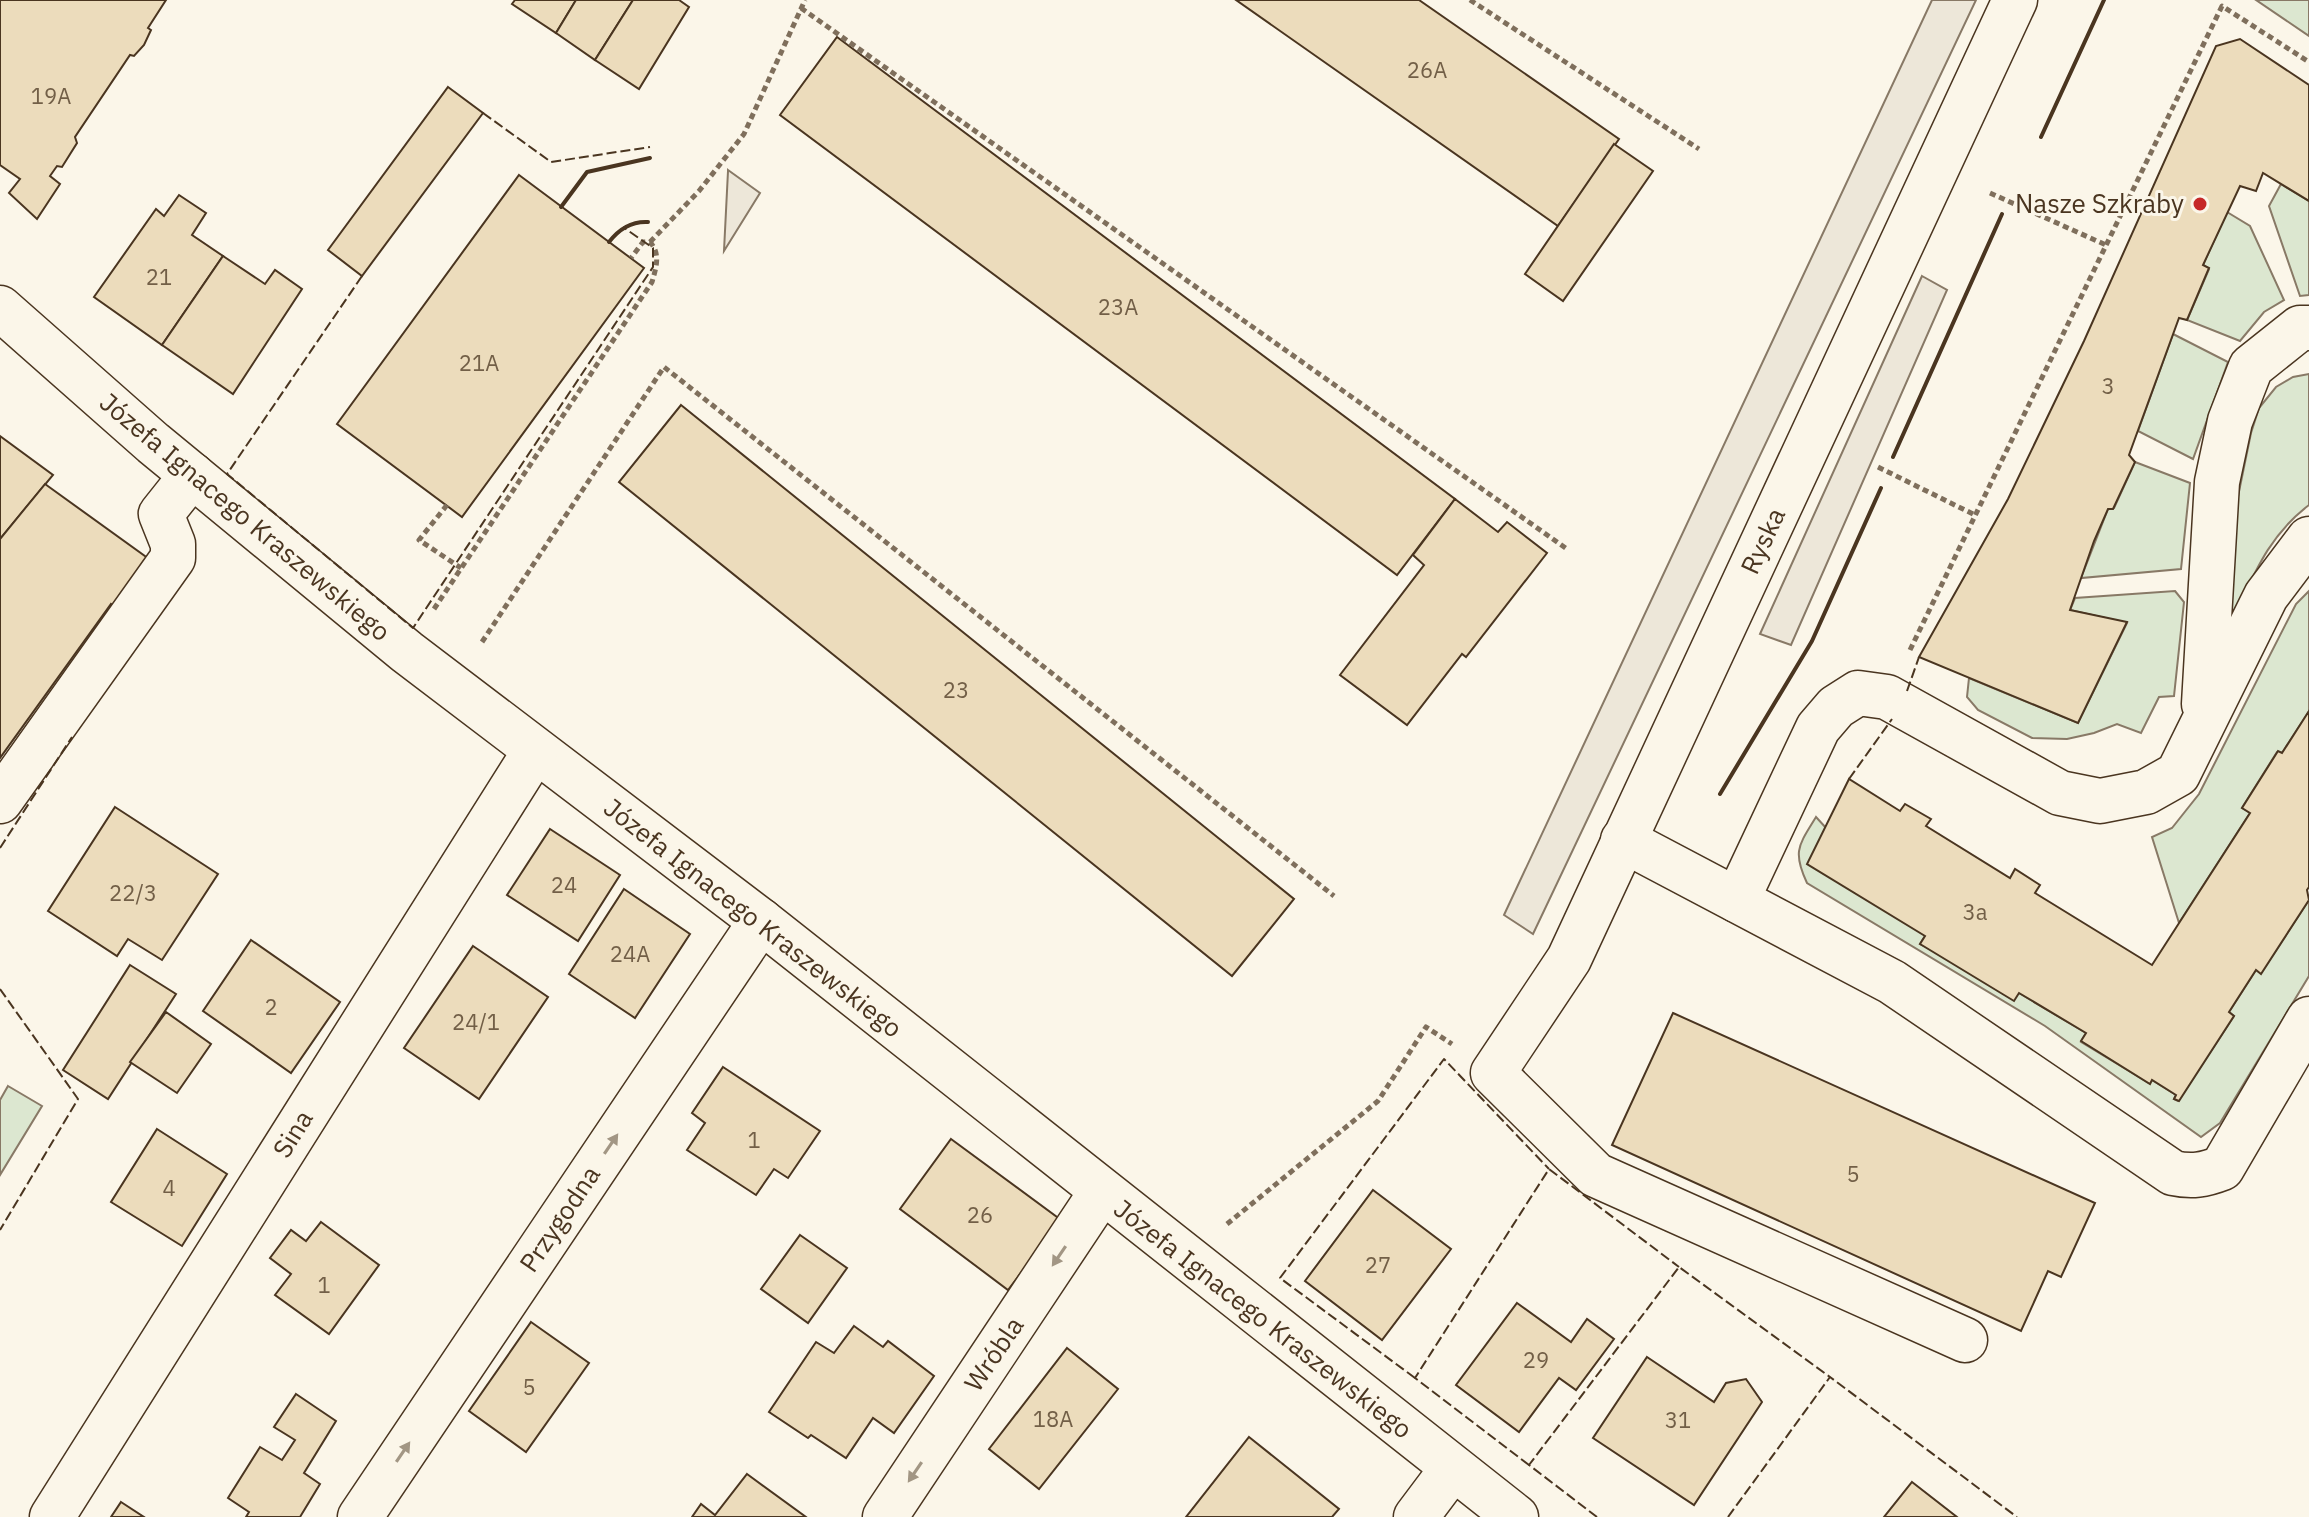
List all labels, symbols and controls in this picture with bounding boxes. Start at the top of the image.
house number: 26A [1407,55,1447,84]
house number: 19A [31,81,71,110]
place label: Nasze Szkraby [2015,186,2184,220]
marker: Nasze Szkraby [2191,195,2209,213]
house number: 21 [146,262,172,291]
house number: 23A [1098,292,1138,321]
house number: 21A [459,348,499,377]
house number: 3 [2101,371,2115,400]
street label: Józefa Ignacego Kraszewskiego [93,384,398,648]
street label: Ryska [1732,502,1792,579]
house number: 23 [943,675,969,704]
street label: Józefa Ignacego Kraszewskiego [598,790,910,1044]
house number: 24 [551,870,577,899]
house number: 22/3 [109,878,157,907]
house number: 3a [1963,897,1988,926]
house number: 24A [610,939,650,968]
house number: 2 [264,992,278,1021]
house number: 24/1 [452,1007,500,1036]
street label: Sina [264,1103,320,1164]
house number: 1 [747,1125,761,1154]
one-way arrow [603,1133,618,1154]
street label: Przygodna [511,1159,607,1278]
house number: 5 [1846,1159,1860,1188]
house number: 4 [162,1173,176,1202]
street label: Józefa Ignacego Kraszewskiego [1108,1191,1420,1445]
house number: 26 [967,1200,993,1229]
one-way arrow [1051,1245,1066,1266]
house number: 27 [1365,1250,1391,1279]
house number: 1 [317,1270,331,1299]
street label: Wróbla [956,1309,1031,1397]
house number: 29 [1523,1345,1549,1374]
house number: 5 [522,1372,536,1401]
house number: 18A [1033,1404,1073,1433]
house number: 31 [1665,1405,1691,1434]
one-way arrow [395,1442,410,1463]
one-way arrow [908,1462,923,1483]

